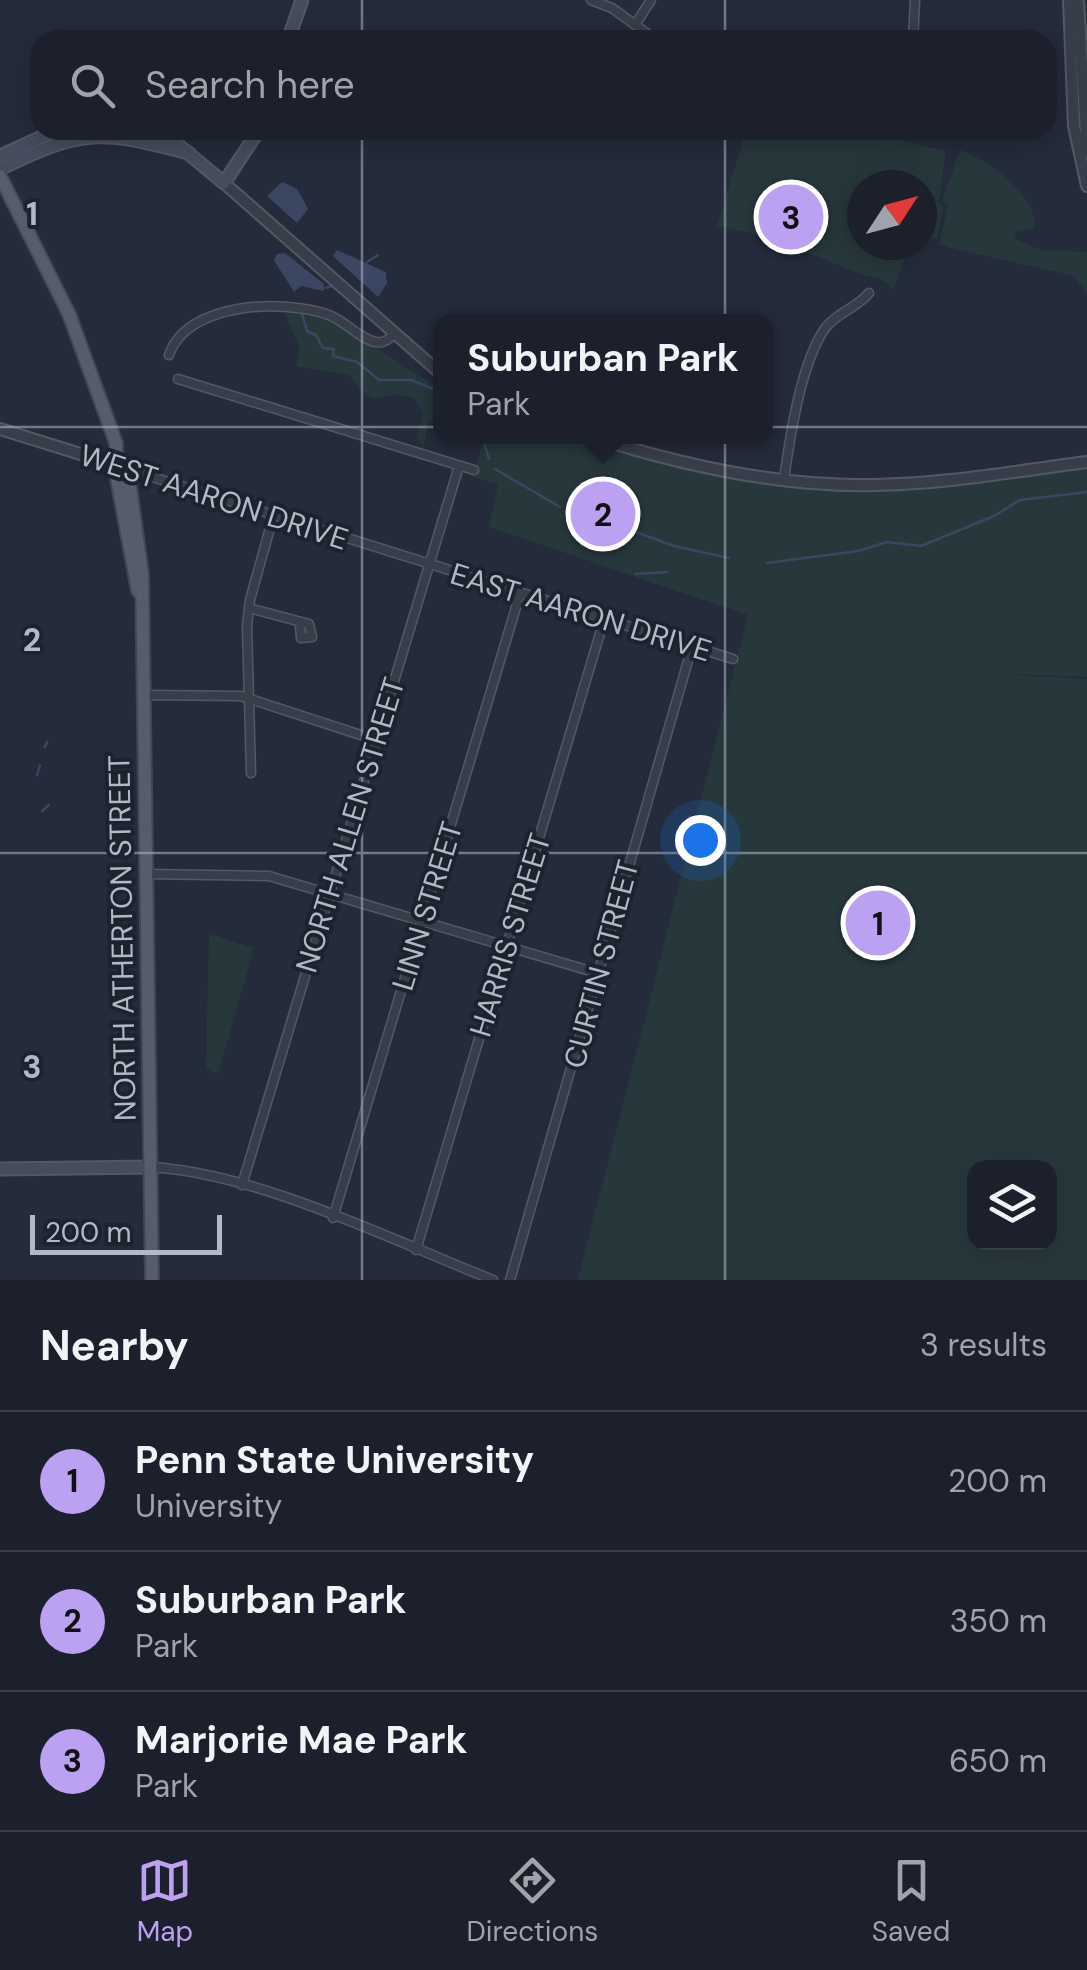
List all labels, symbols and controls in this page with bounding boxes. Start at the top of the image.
search box [30,30,1057,140]
icon: search [65,58,120,113]
text: Search here [145,60,355,110]
north arrow [847,170,937,260]
pin: 3 [758,180,824,254]
text: 1 [26,193,38,235]
popup [433,314,773,444]
text: Suburban Park [467,333,739,383]
text: Park [467,383,530,425]
street label: WEST AARON DRIVE [75,435,353,559]
pin: 2 [570,476,636,552]
street label: EAST AARON DRIVE [446,554,716,670]
text: 2 [23,619,41,661]
street label: NORTH ALLEN STREET [287,673,413,977]
street label: NORTH ATHERTON STREET [99,754,145,1122]
your location [675,815,726,866]
street label: LINN STREET [383,817,471,995]
street label: HARRIS STREET [461,829,559,1041]
street label: CURTIN STREET [554,856,648,1072]
pin: 1 [846,886,910,960]
text: 3 [22,1046,42,1088]
map controls [967,1160,1057,1250]
button: layers [967,1160,1057,1250]
scale bar [30,1210,222,1254]
text: 200 m [45,1214,132,1251]
text: Nearby [40,1318,189,1373]
text: 3 results [920,1324,1047,1366]
text: Penn State University [135,1435,534,1485]
text: 1 [67,1460,78,1502]
text: 200 m [948,1460,1047,1502]
text: University [135,1485,282,1527]
text: Suburban Park [135,1575,407,1625]
text: 2 [63,1600,82,1642]
text: 350 m [950,1600,1047,1642]
text: Park [135,1625,198,1667]
text: Marjorie Mae Park [135,1715,467,1765]
text: 3 [63,1740,82,1782]
text: 650 m [949,1740,1047,1782]
text: Park [135,1765,198,1807]
tab: Map [137,1853,193,1950]
tab: Directions [467,1853,598,1950]
tab: Saved [872,1853,950,1950]

